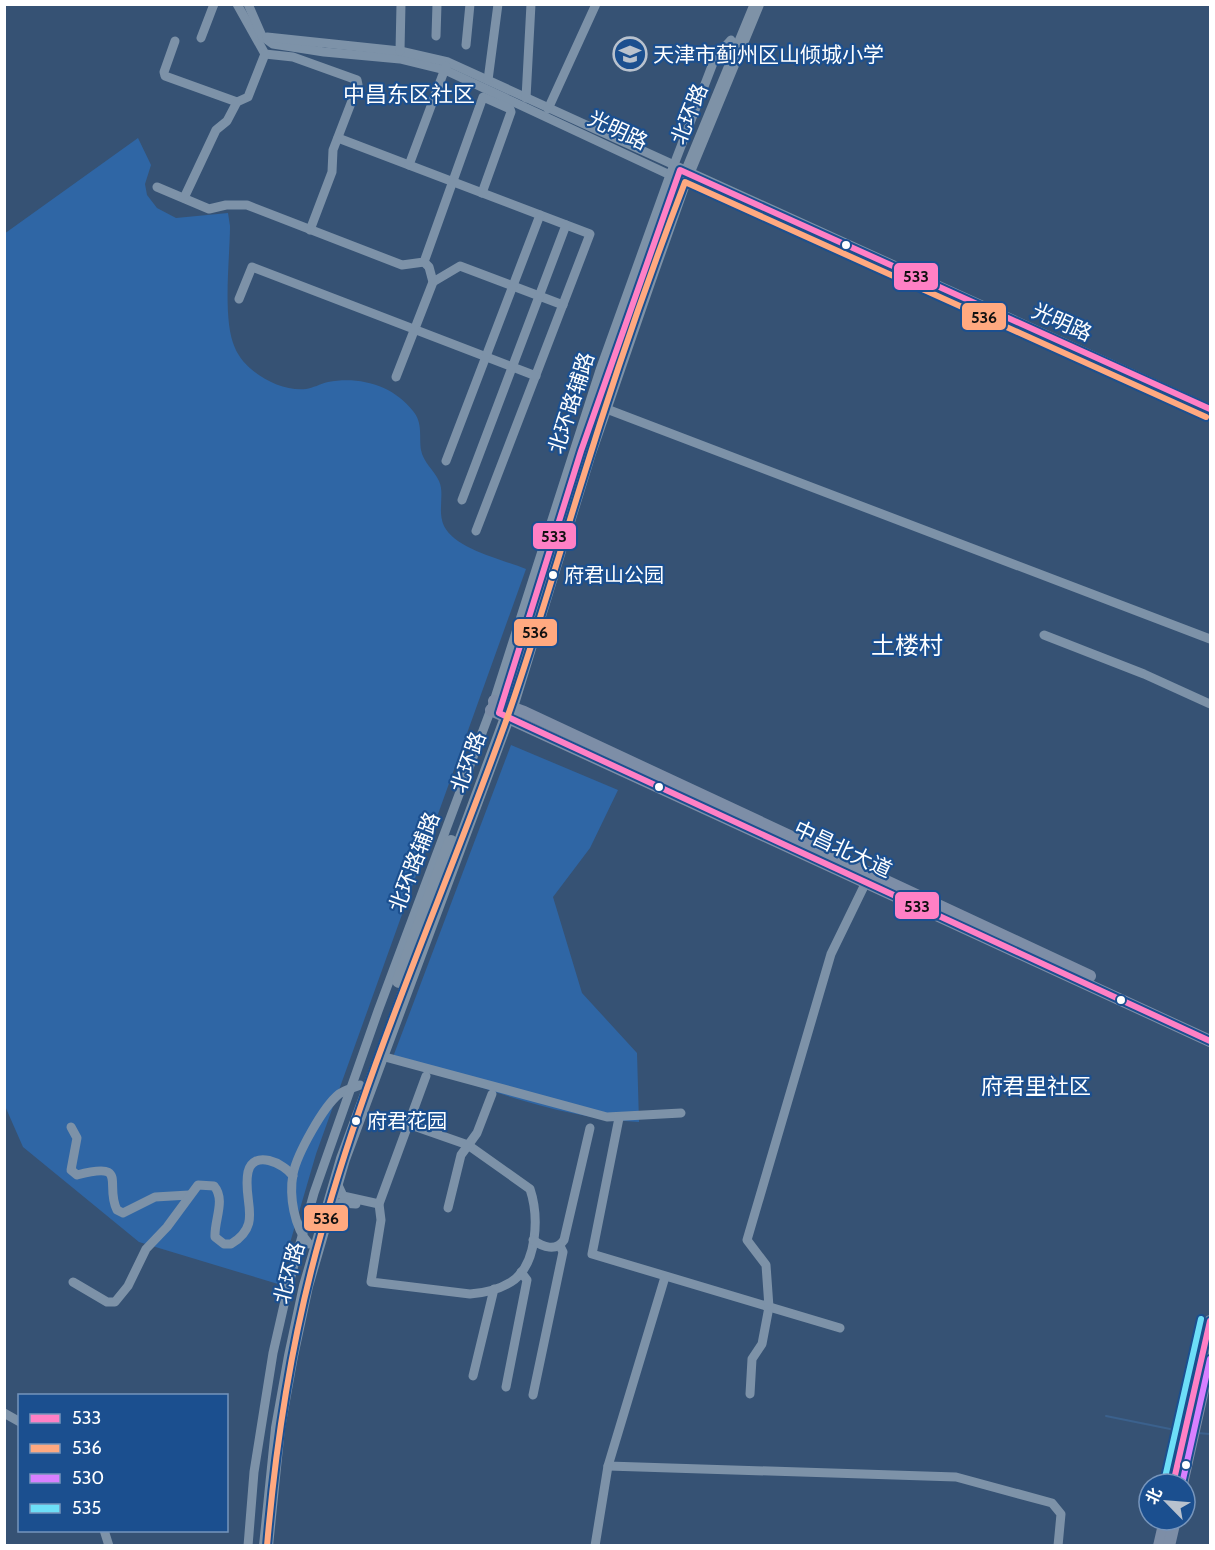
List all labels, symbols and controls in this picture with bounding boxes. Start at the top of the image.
school or university icon: 天津市蓟州区山倾城小学 [612,36,648,72]
place label: 天津市蓟州区山倾城小学 [653,42,884,67]
street label: 北环路 [666,80,712,148]
district label: 中昌东区社区 [343,81,475,108]
street label: 光明路 [584,105,652,155]
unlabelled marker [840,239,852,251]
line badge: 533 [893,262,939,291]
text: 533 [903,267,929,286]
street label: 光明路 [1028,298,1096,346]
line badge: 536 [961,302,1007,331]
text: 536 [971,308,997,327]
street label: 北环路辅路 [543,349,599,457]
line badge: 533 [532,522,577,550]
text: 533 [541,527,567,546]
place label: 府君山公园 [564,563,664,587]
marker: 府君山公园 [547,569,559,581]
line badge: 536 [513,618,558,647]
text: 536 [522,623,548,642]
district label: 土楼村 [871,631,943,660]
street label: 北环路 [445,728,491,796]
unlabelled marker [653,781,665,793]
street label: 北环路辅路 [384,809,444,915]
street label: 中昌北大道 [790,815,896,883]
line badge: 533 [894,891,940,920]
text: 533 [904,897,930,916]
unlabelled marker [1115,994,1127,1006]
district label: 府君里社区 [981,1073,1091,1100]
place label: 府君花园 [367,1109,447,1133]
marker: 府君花园 [350,1115,362,1127]
line badge: 536 [303,1204,349,1232]
text: 536 [313,1209,339,1228]
street label: 北环路 [269,1239,309,1307]
legend [18,1394,228,1532]
text: 533 [72,1407,101,1429]
text: 536 [72,1437,102,1459]
unlabelled marker [1180,1459,1192,1471]
text: 530 [72,1467,104,1489]
north arrow [1137,1472,1197,1532]
text: 北 [1142,1485,1166,1507]
text: 535 [72,1497,101,1519]

